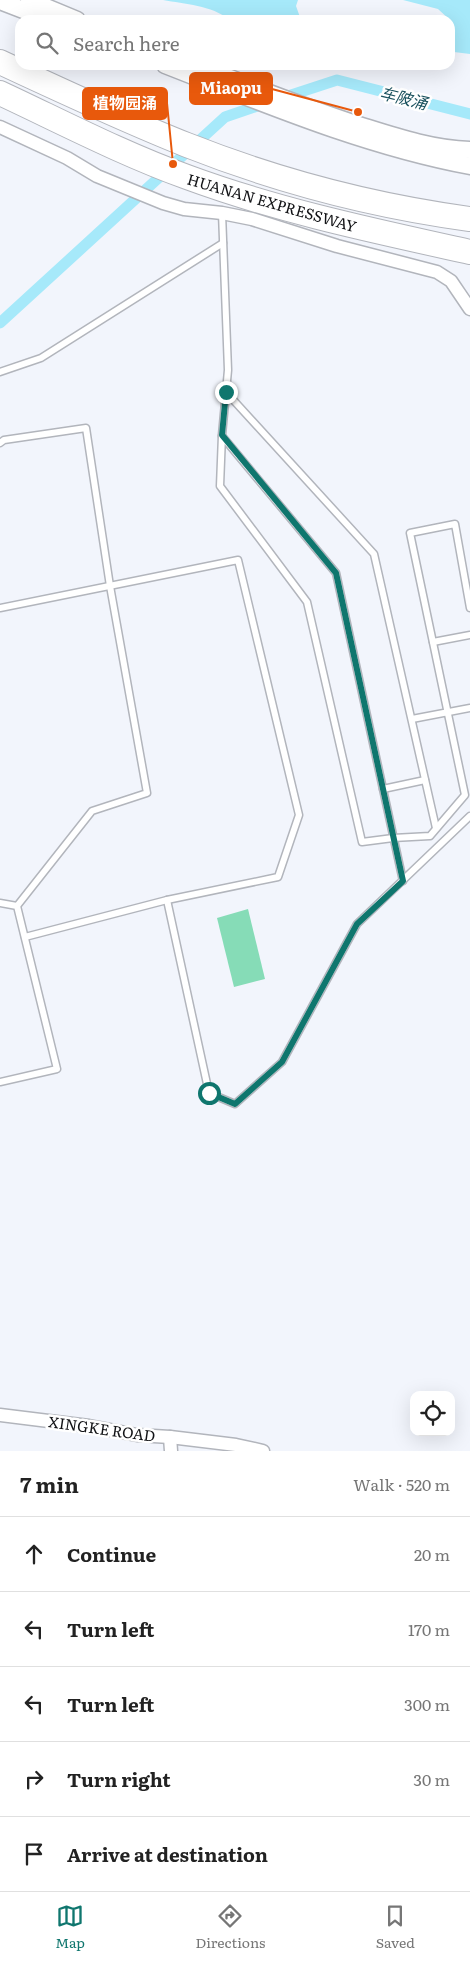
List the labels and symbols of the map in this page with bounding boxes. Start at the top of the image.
callout: Miaopu [190,73,272,104]
text: Miaopu [200,75,262,99]
water label: 车陂涌 [378,80,432,115]
callout: 植物园涌 [83,88,167,119]
text: 植物园涌 [93,90,157,114]
street label: HUANAN EXPRESSWAY [185,167,360,237]
route end [215,381,238,404]
route start [198,1082,221,1105]
street label: XINGKE ROAD [47,1409,157,1447]

